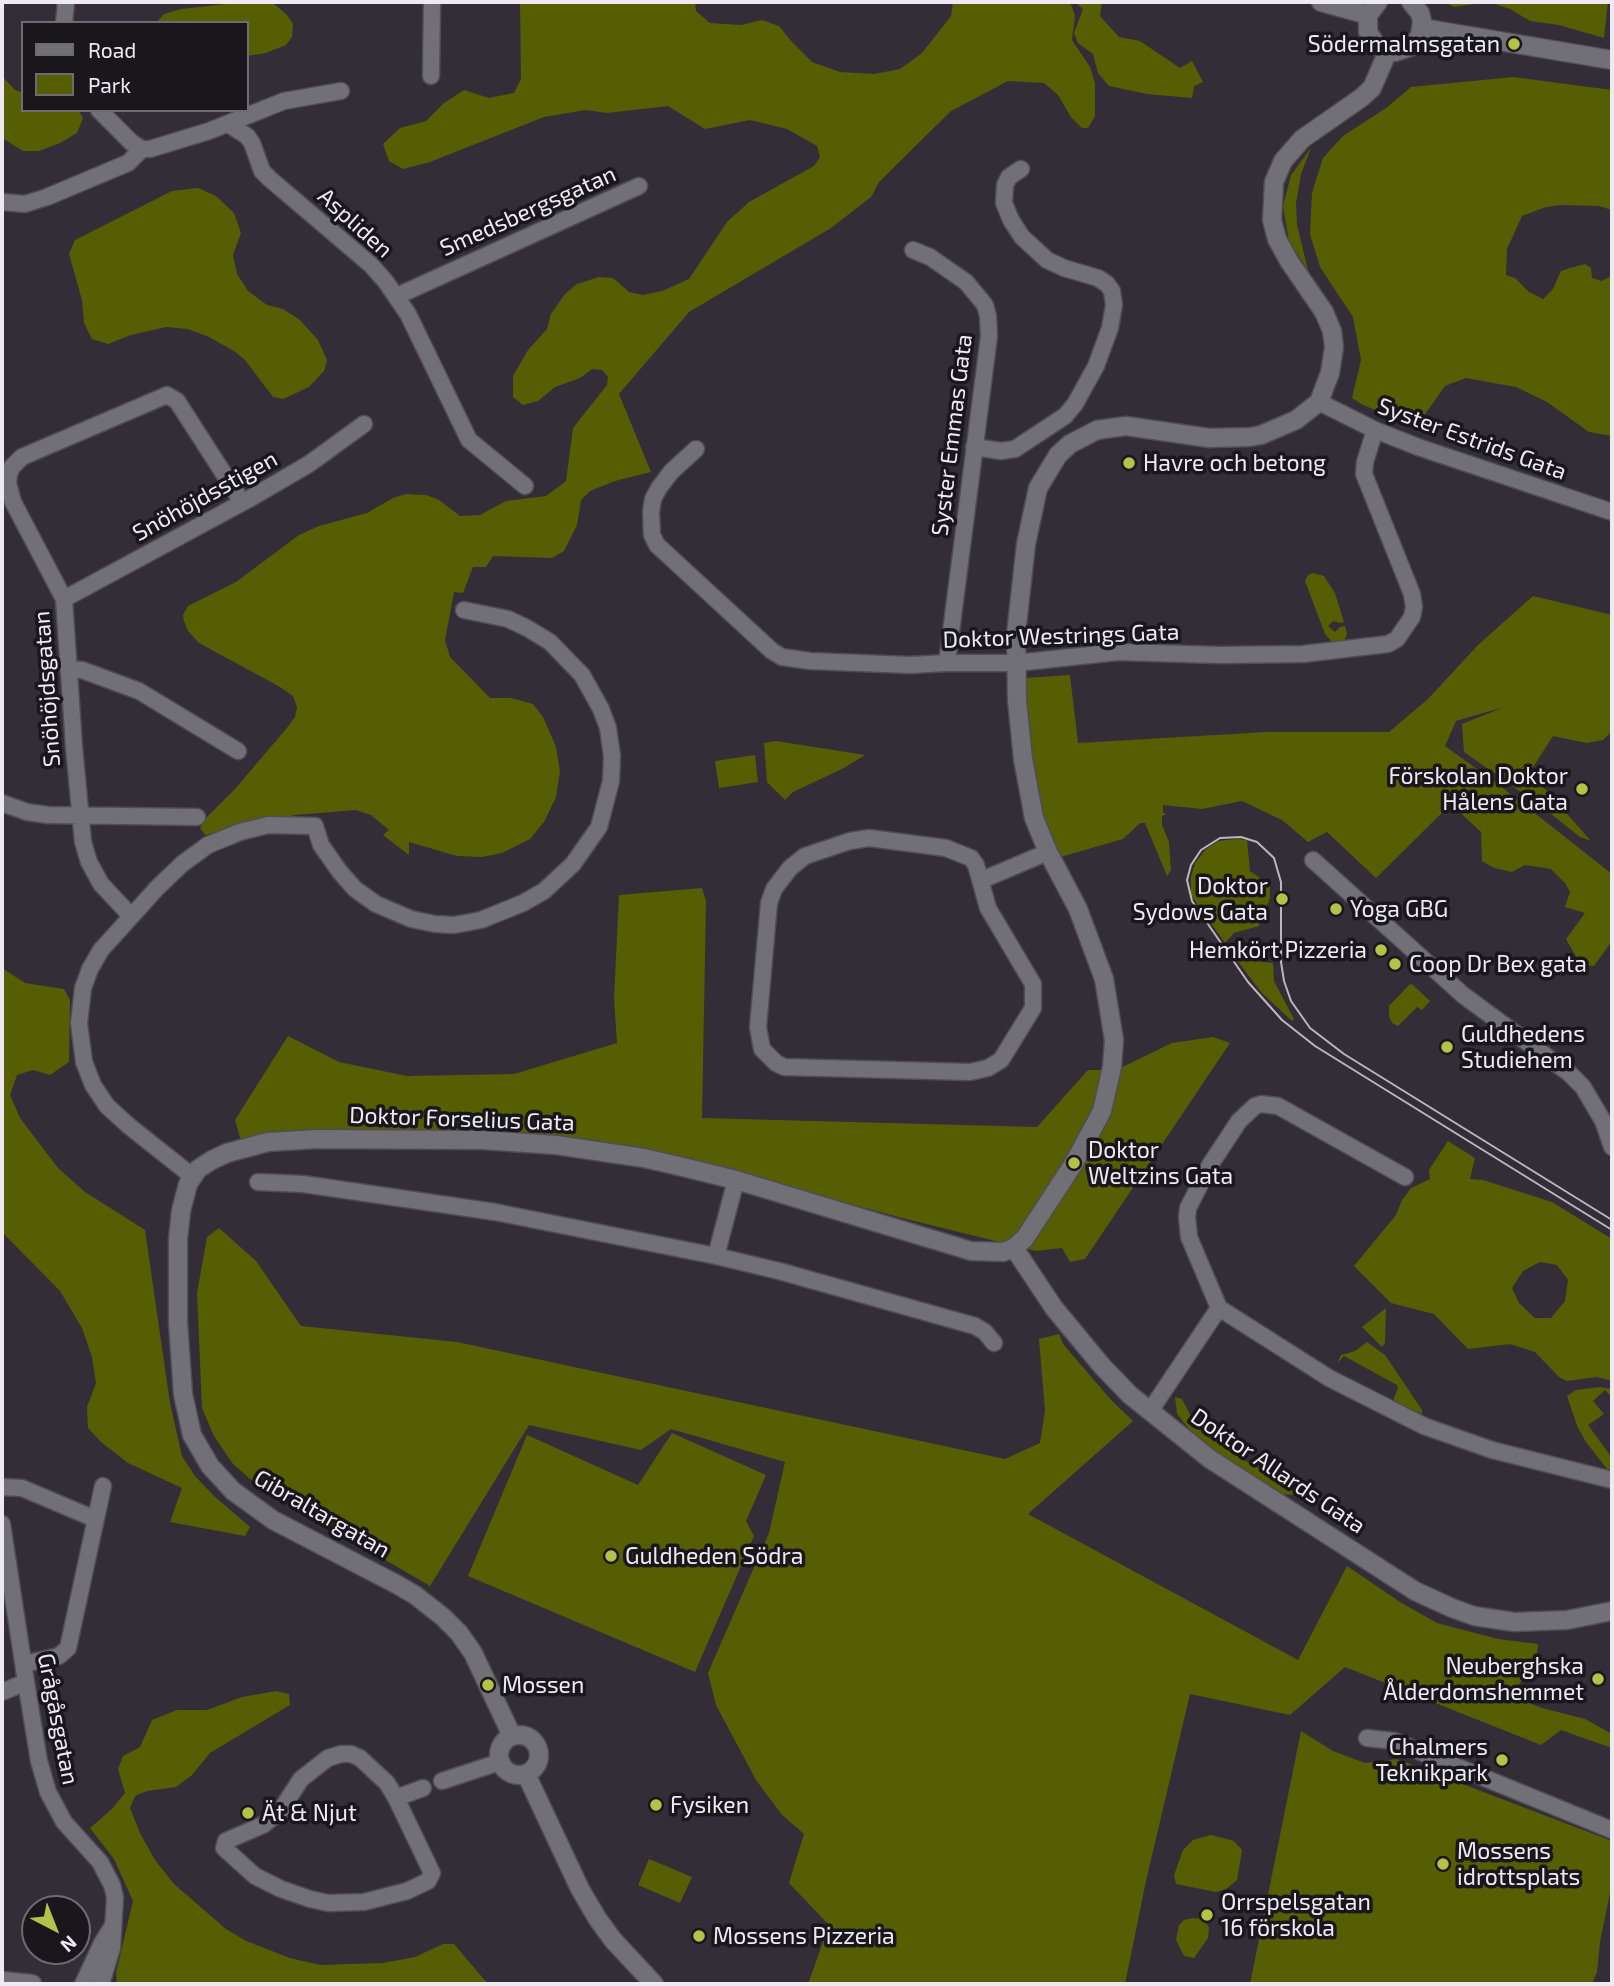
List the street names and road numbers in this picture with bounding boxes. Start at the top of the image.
street label: Smedsbergsgatan [436,160,620,262]
street label: Aspliden [312,182,398,264]
street label: Syster Emmas Gata [926,333,978,537]
street label: Syster Estrids Gata [1374,392,1570,486]
street label: Snöhöjdsstigen [128,445,282,547]
street label: Snöhöjdsgatan [28,610,66,768]
street label: Doktor Westrings Gata [942,618,1180,654]
street label: Doktor Forselius Gata [349,1101,575,1137]
street label: Doktor Allards Gata [1186,1402,1370,1540]
street label: Gibraltargatan [249,1464,395,1564]
street label: Grågåsgatan [32,1651,84,1787]

